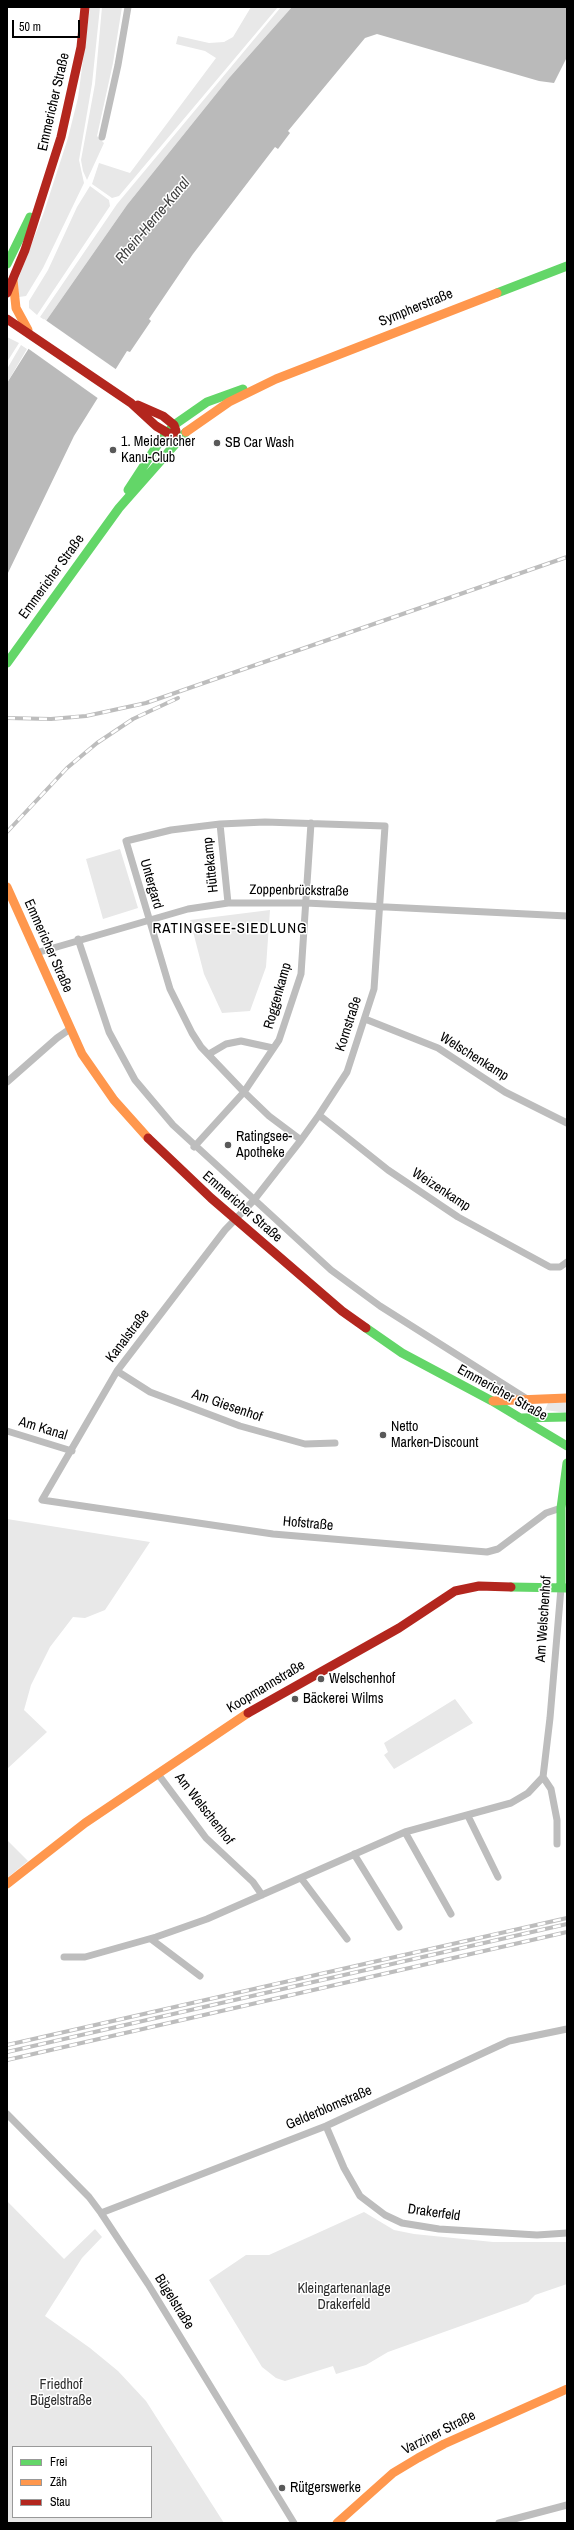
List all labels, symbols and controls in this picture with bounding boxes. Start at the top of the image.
scale bar [14,12,82,38]
text: 50 m [19,19,41,35]
street label: Emmericher Straße [35,51,73,153]
water label: Rhein-Herne-Kanal [112,175,194,267]
street label: Sympherstraße [376,286,456,330]
place label: 1. Meidericher Kanu-Club [121,434,195,466]
place label: SB Car Wash [225,435,294,451]
marker: SB Car Wash [212,438,222,448]
marker: 1. Meidericher Kanu-Club [108,445,118,455]
street label: Emmericher Straße [16,532,88,622]
street label: Hüttekamp [200,837,222,893]
street label: Untergard [136,857,166,911]
street label: Zoppenbrückstraße [249,882,349,900]
street label: Emmericher Straße [20,897,76,995]
district label: RATINGSEE-SIEDLUNG [152,920,308,938]
street label: Roggenkamp [261,961,295,1031]
street label: Kornstraße [332,994,366,1054]
street label: Welschenkamp [436,1029,512,1085]
place label: Ratingsee- Apotheke [236,1129,292,1162]
marker: Ratingsee- Apotheke [223,1140,233,1150]
street label: Weizenkamp [408,1165,474,1215]
street label: Emmericher Straße [199,1168,285,1246]
street label: Kanalstraße [103,1306,153,1366]
street label: Emmericher Straße [454,1361,550,1425]
street label: Am Giesenhof [190,1386,264,1426]
street label: Am Kanal [17,1414,69,1444]
place label: Netto Marken-Discount [391,1419,478,1452]
marker: Netto Marken-Discount [378,1430,388,1440]
street label: Hofstraße [282,1513,334,1535]
street label: Am Welschenhof [533,1575,555,1663]
street label: Koopmannstraße [224,1657,308,1717]
place label: Welschenhof [329,1671,395,1687]
marker: Welschenhof [316,1674,326,1684]
place label: Bäckerei Wilms [303,1691,383,1707]
marker: Bäckerei Wilms [290,1694,300,1704]
street label: Am Welschenhof [171,1770,237,1848]
street label: Gelderblomstraße [283,2082,375,2134]
street label: Drakerfeld [407,2201,461,2225]
street label: Bügelstraße [150,2271,198,2333]
park label: Kleingartenanlage Drakerfeld [297,2281,391,2314]
park label: Friedhof Bügelstraße [30,2377,92,2410]
street label: Varziner Straße [399,2407,479,2459]
legend [12,2446,152,2518]
text: Frei [50,2454,68,2470]
text: Zäh [50,2474,67,2490]
place label: Rütgerswerke [290,2480,361,2496]
marker: Rütgerswerke [277,2483,287,2493]
text: Stau [50,2494,70,2510]

